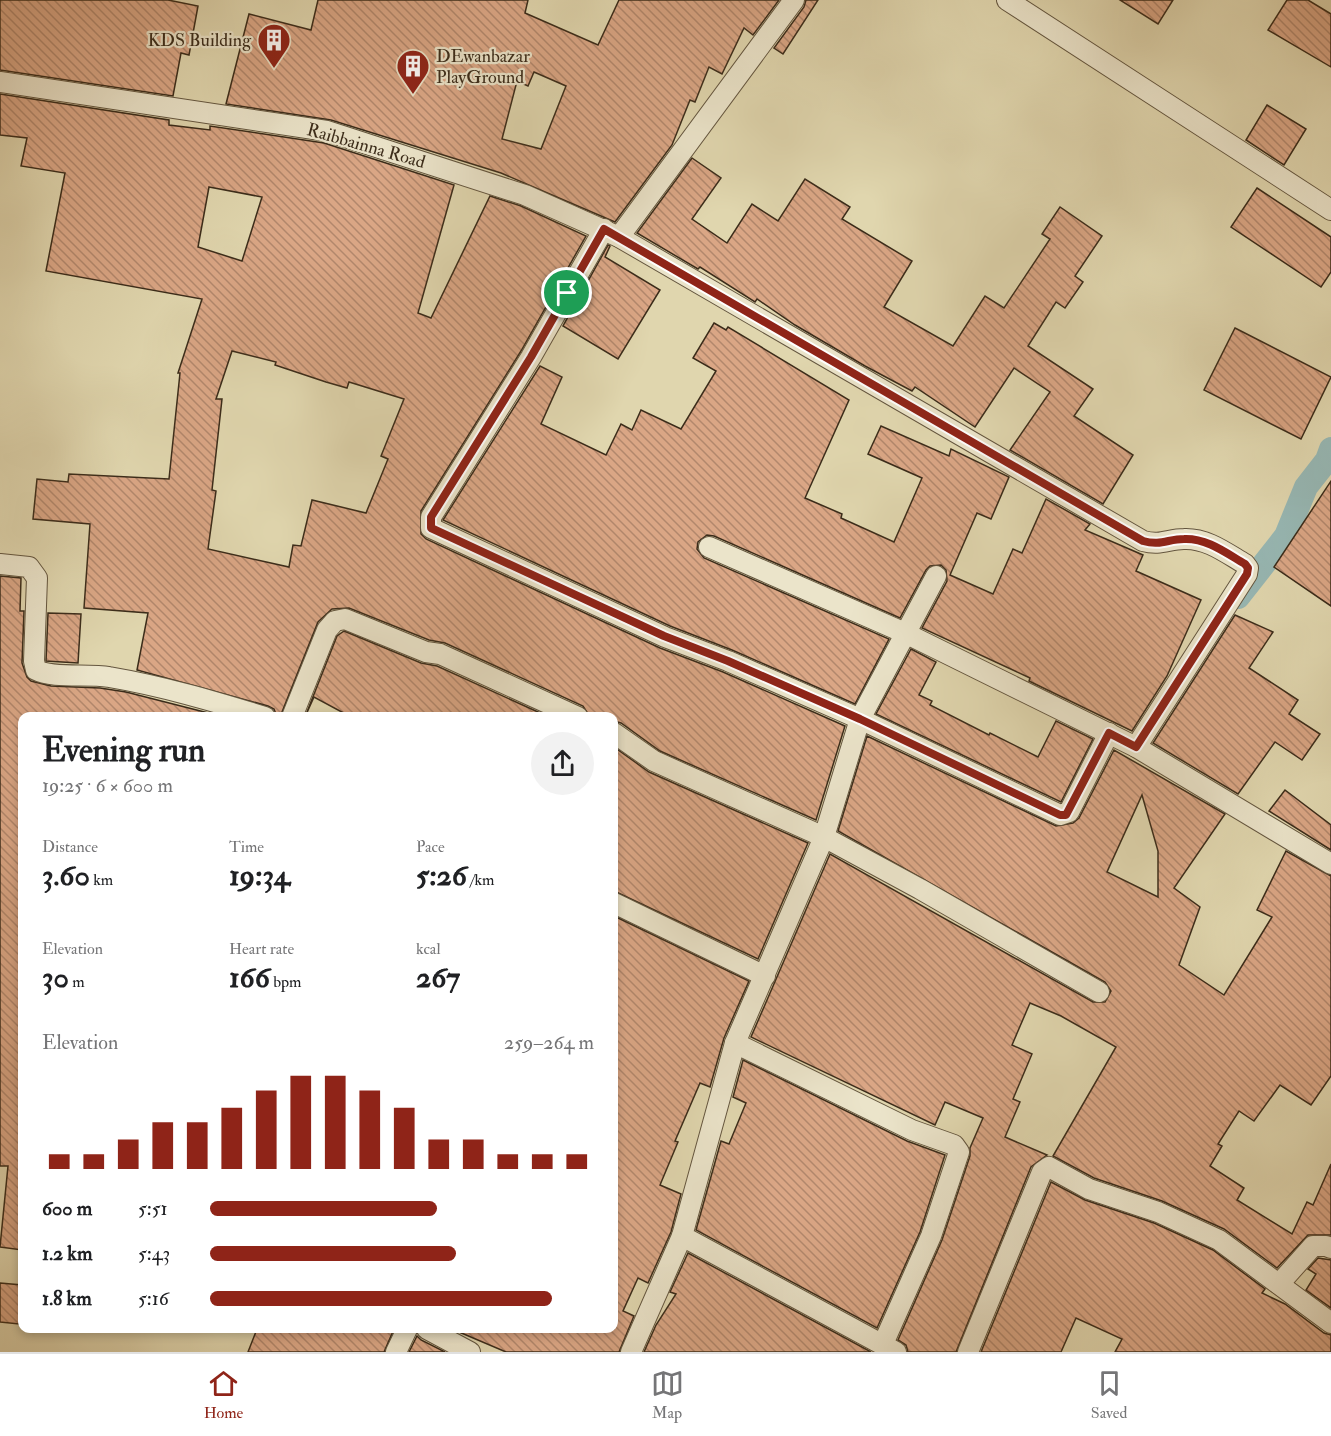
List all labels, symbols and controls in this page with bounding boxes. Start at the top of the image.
building icon: KDS Building [256,22,292,69]
place label: KDS Building [148,29,252,52]
place label: DEwanbazar PlayGround [436,45,530,89]
building icon: DEwanbazar PlayGround [395,48,431,95]
street label: Raibbainna Road [304,118,428,174]
pin [541,267,592,318]
icon: arrive [550,276,583,309]
text: Evening run [42,730,205,771]
button: share [531,732,594,795]
text: 19:25 · 6 × 600 m [42,773,173,798]
text: Distance [42,837,98,857]
text: Time [229,837,264,857]
text: Pace [416,837,445,857]
text: 3.60 [42,857,90,894]
text: 19:34 [229,857,290,894]
text: 5:26 [416,857,467,894]
text: km [90,870,113,890]
text: /km [467,870,494,890]
text: Elevation [42,939,103,959]
text: Heart rate [229,939,294,959]
text: kcal [416,939,441,959]
text: 30 [42,959,69,996]
text: 166 [229,959,270,996]
text: 267 [416,959,460,996]
text: m [69,972,85,992]
text: bpm [270,972,302,992]
text: Elevation [42,1030,118,1055]
text: 259–264 m [504,1030,594,1055]
text: 600 m [42,1196,92,1221]
text: 5:51 [138,1196,168,1221]
text: 1.2 km [42,1241,92,1266]
text: 5:43 [138,1241,170,1266]
text: 1.8 km [42,1286,92,1311]
text: 5:16 [138,1286,169,1311]
tab: Home [204,1367,243,1423]
tab: Map [651,1367,684,1423]
tab: Saved [1091,1367,1127,1423]

